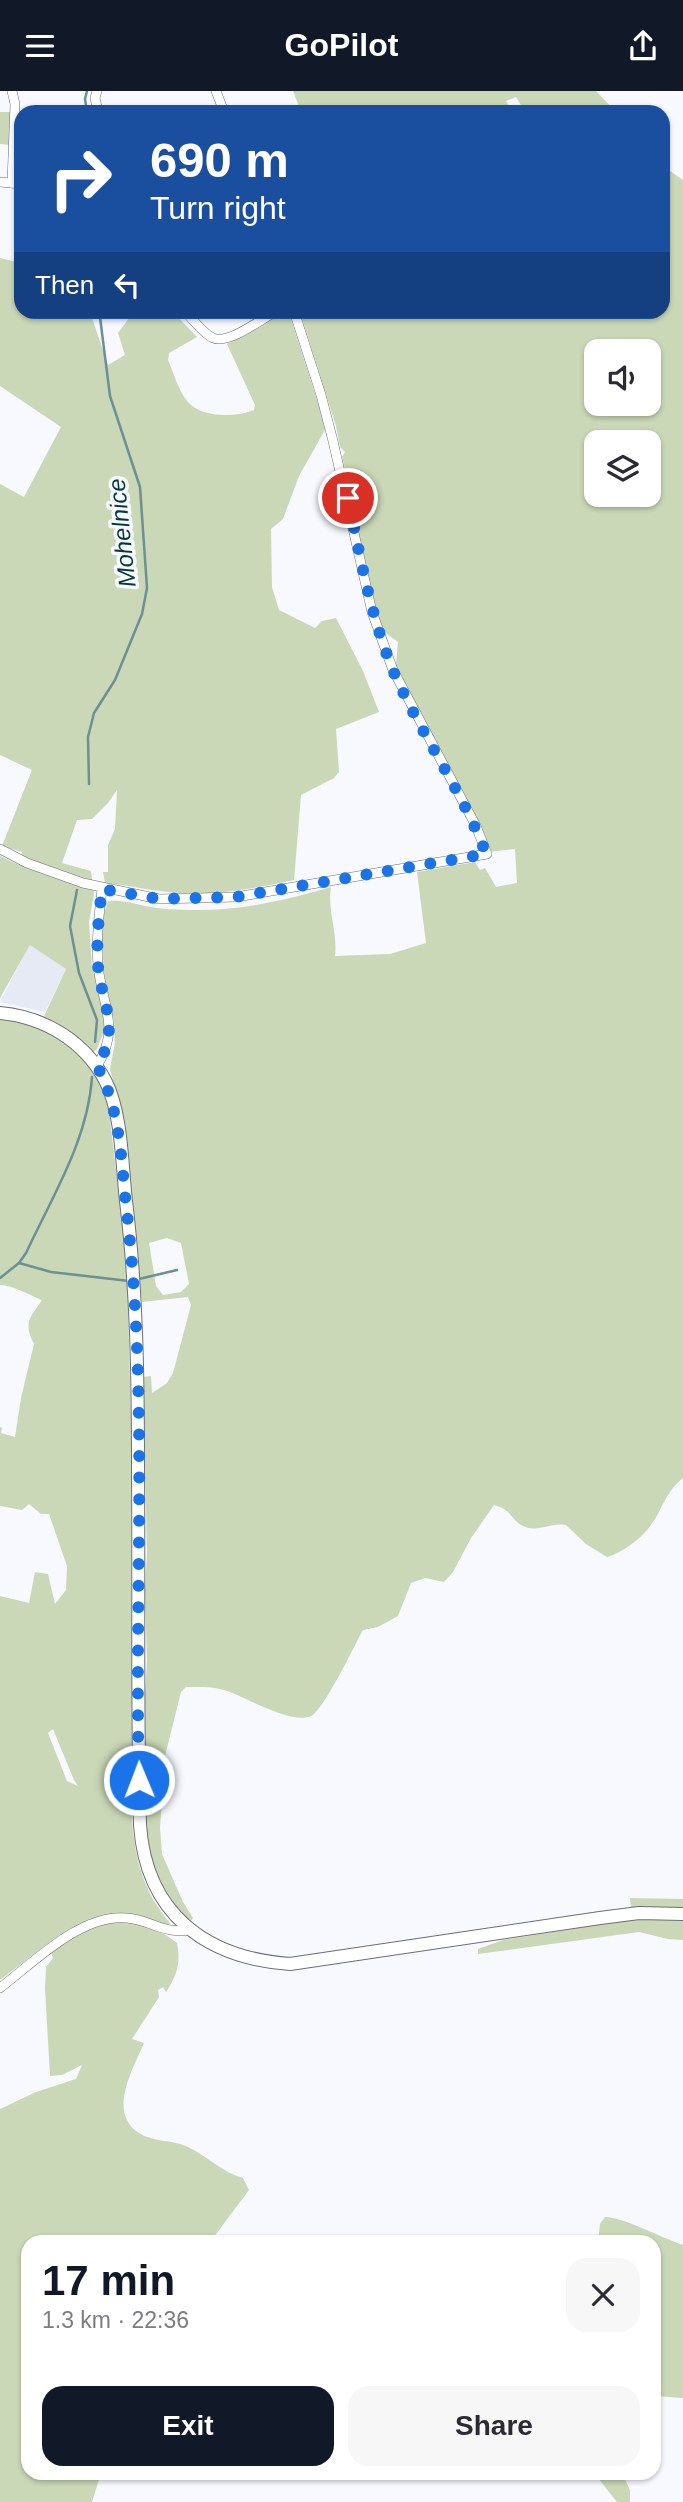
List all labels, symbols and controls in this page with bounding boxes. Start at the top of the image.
icon: menu [21,27,59,65]
text: GoPilot [285,27,398,63]
icon: share [624,27,662,65]
icon: right [35,133,126,224]
text: 690 m [150,133,289,187]
text: Turn right [150,190,286,226]
icon: left [108,266,146,304]
text: Then [35,270,94,300]
map controls [584,339,661,507]
button: sound [584,339,661,416]
button: layers [584,430,661,507]
pin [318,468,378,528]
water label: Mohelnice [102,477,141,589]
icon: arrive [329,479,367,517]
position arrow [102,1743,176,1817]
text: 17 min [42,2257,175,2304]
button: close [566,2258,640,2332]
text: 1.3 km · 22:36 [42,2307,189,2333]
button: Exit [42,2386,334,2466]
button: Share [348,2386,640,2466]

